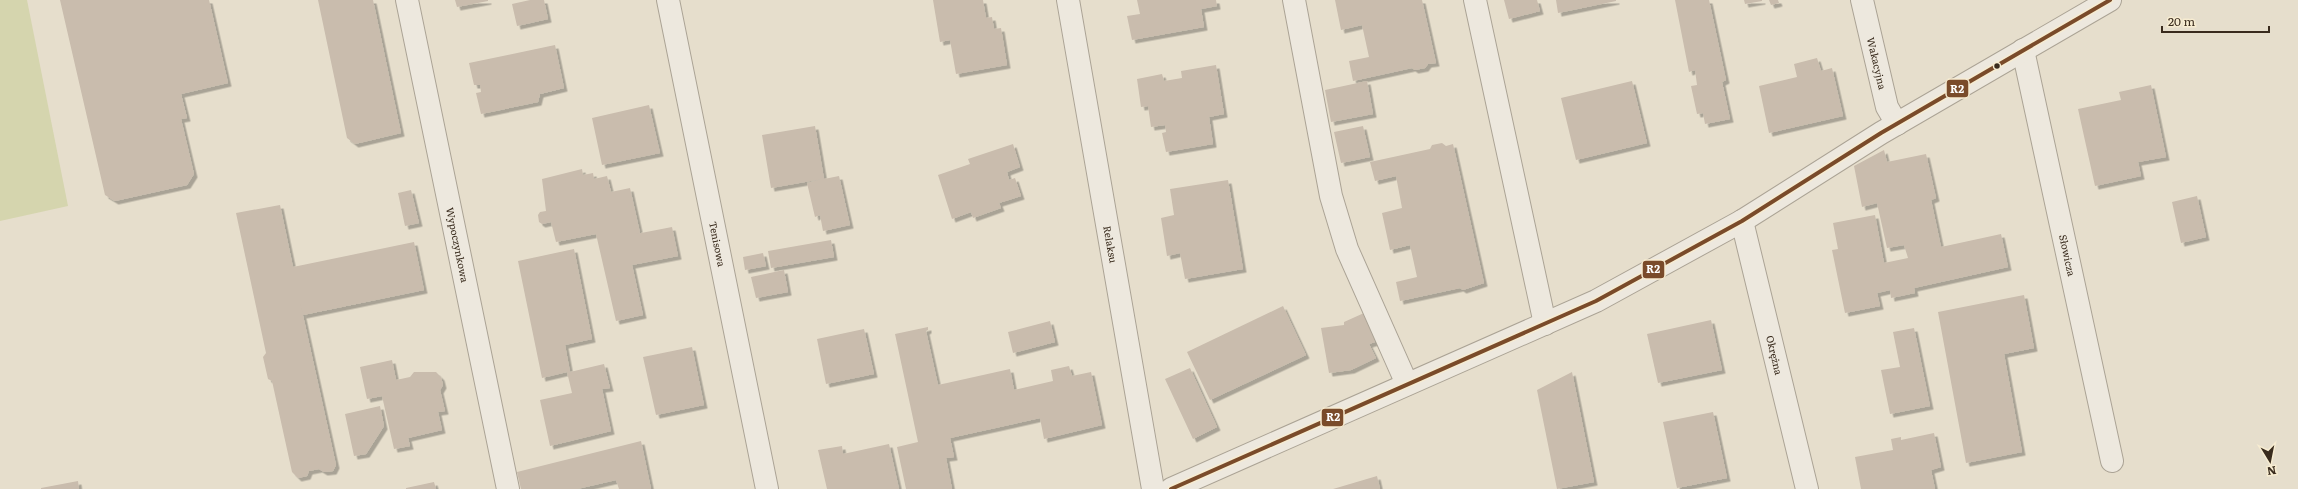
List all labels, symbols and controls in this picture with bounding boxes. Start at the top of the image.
scale bar [2162,8,2269,34]
text: 20 m [2168,12,2195,30]
street label: Wakacyjna [1864,35,1891,92]
unlabelled marker [1992,61,2002,71]
line badge: R2 [1946,79,1969,98]
text: R2 [1950,80,1964,96]
street label: Wypoczynkowa [443,206,473,284]
street label: Tenisowa [706,220,730,269]
street label: Relaksu [1100,224,1122,265]
street label: Słowicza [2056,233,2080,278]
line badge: R2 [1642,260,1665,279]
text: R2 [1646,260,1660,276]
street label: Okrężna [1763,334,1787,377]
line badge: R2 [1321,408,1344,427]
text: R2 [1326,408,1340,424]
north arrow [2250,441,2290,481]
text: N [2266,463,2278,481]

